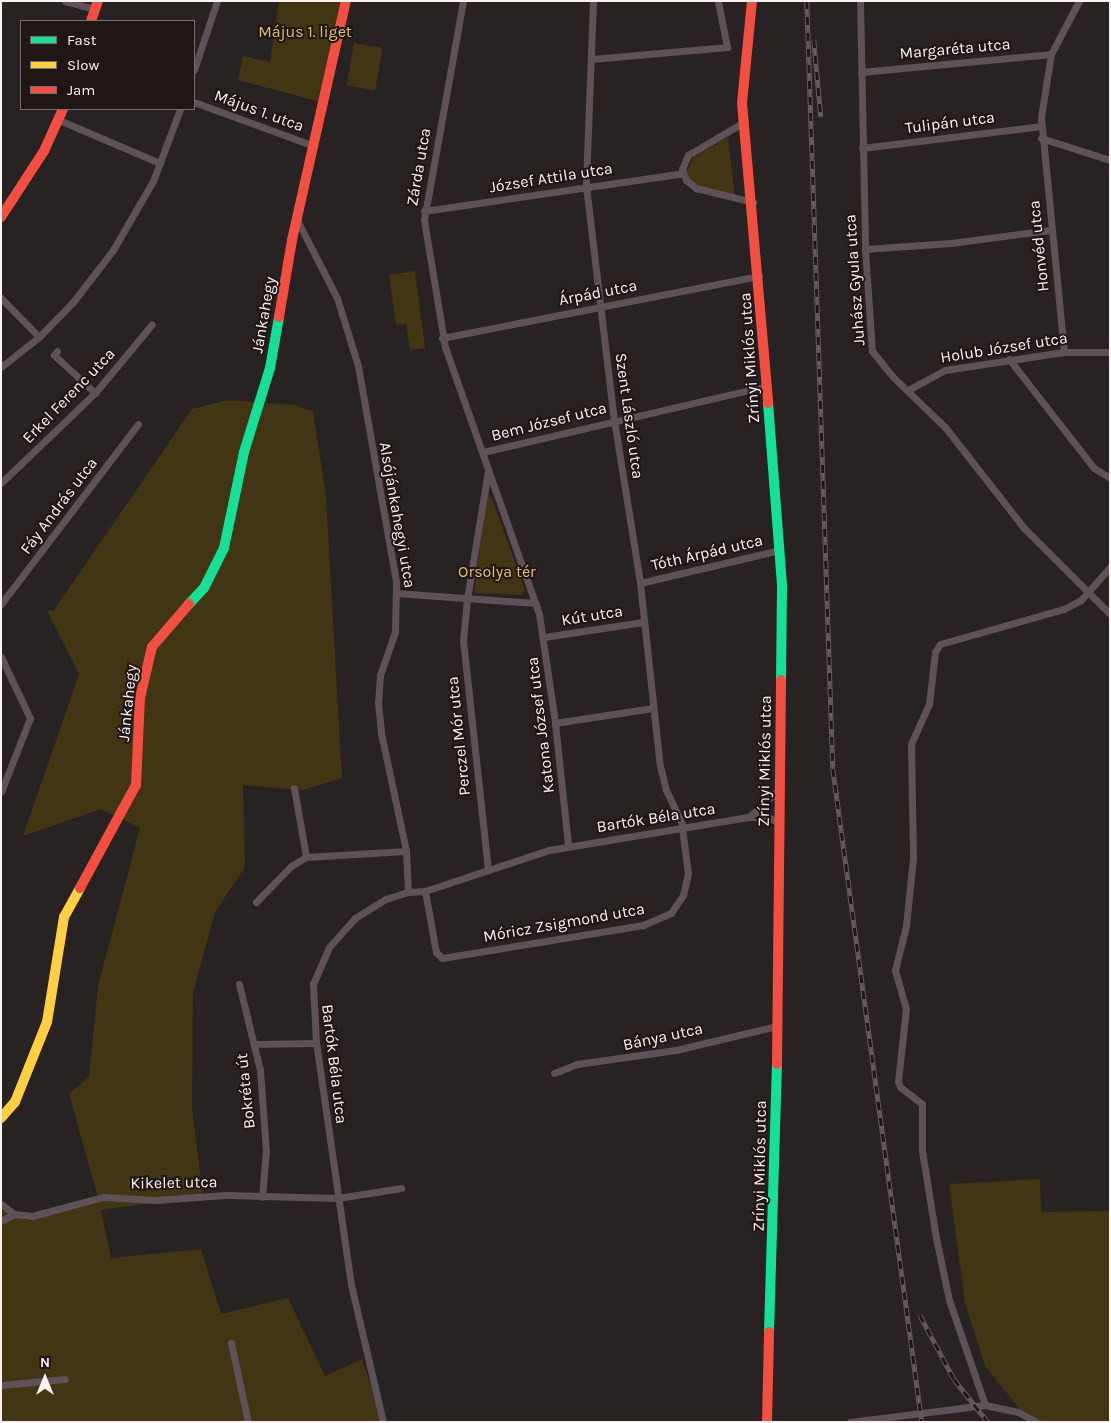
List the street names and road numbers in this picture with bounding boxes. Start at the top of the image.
street label: Margaréta utca [899,35,1011,63]
street label: Május 1. utca [212,86,306,136]
street label: Tulipán utca [904,108,996,138]
street label: Zárda utca [403,126,435,208]
street label: József Attila utca [488,159,614,197]
street label: Honvéd utca [1025,200,1053,292]
street label: Juhász Gyula utca [841,214,869,346]
street label: Jánkahegy [248,275,280,355]
street label: Árpád utca [557,276,639,310]
street label: Zrínyi Miklós utca [736,292,764,424]
street label: Holub József utca [939,328,1069,368]
street label: Erkel Ferenc utca [19,344,119,448]
street label: Szent László utca [611,352,647,480]
street label: Bem József utca [489,398,609,446]
street label: Alsójánkahegyi utca [375,440,419,590]
street label: Fáy András utca [16,454,102,558]
street label: Tóth Árpád utca [649,531,765,575]
street label: Kút utca [560,602,624,630]
street label: Katona József utca [523,656,559,794]
street label: Jánkahegy [114,664,142,742]
street label: Perczel Mór utca [443,675,475,797]
street label: Zrínyi Miklós utca [754,695,776,827]
street label: Bartók Béla utca [595,799,717,837]
street label: Móricz Zsigmond utca [482,899,646,947]
street label: Bartók Béla utca [317,1003,351,1125]
street label: Bánya utca [621,1019,705,1055]
street label: Bokréta út [232,1052,260,1130]
street label: Zrínyi Miklós utca [749,1100,771,1232]
street label: Kikelet utca [130,1173,218,1193]

